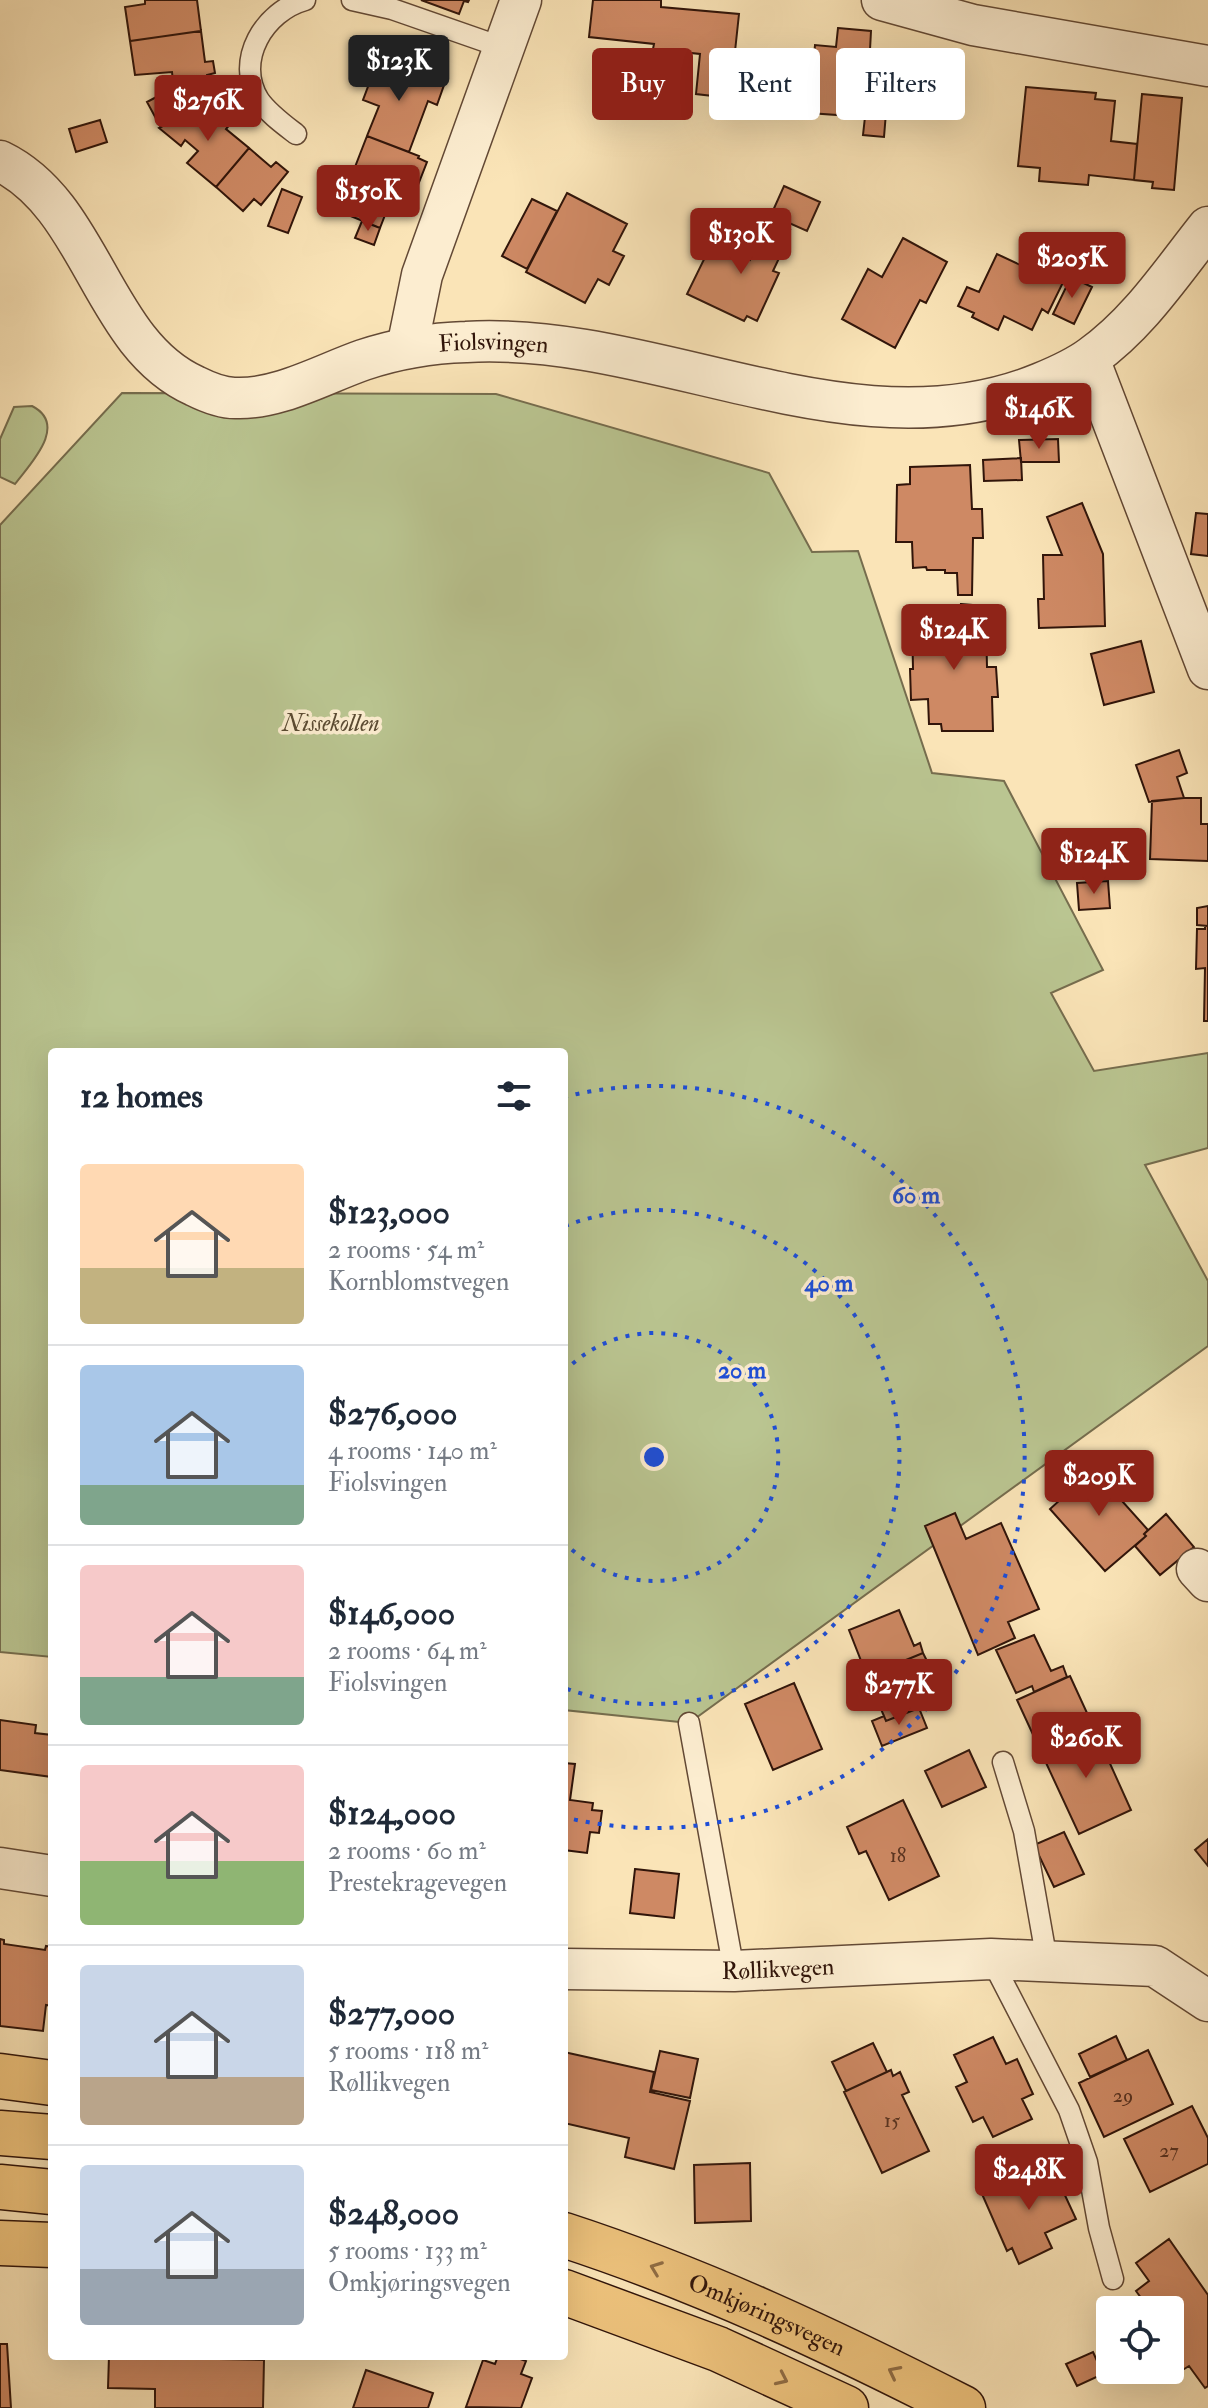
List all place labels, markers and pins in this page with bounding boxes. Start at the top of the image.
pin: $123K [343,35,455,103]
pin: $276K [152,75,264,143]
pin: $150K [312,165,424,233]
pin: $130K [685,208,797,276]
pin: $205K [1016,232,1128,300]
pin: $146K [983,383,1095,451]
pin: $124K [898,604,1010,672]
pin: $124K [1038,828,1150,896]
centre of rings [640,1443,668,1471]
pin: $209K [1043,1450,1155,1518]
pin: $277K [843,1659,955,1727]
pin: $260K [1030,1712,1142,1780]
pin: $248K [973,2144,1085,2212]

